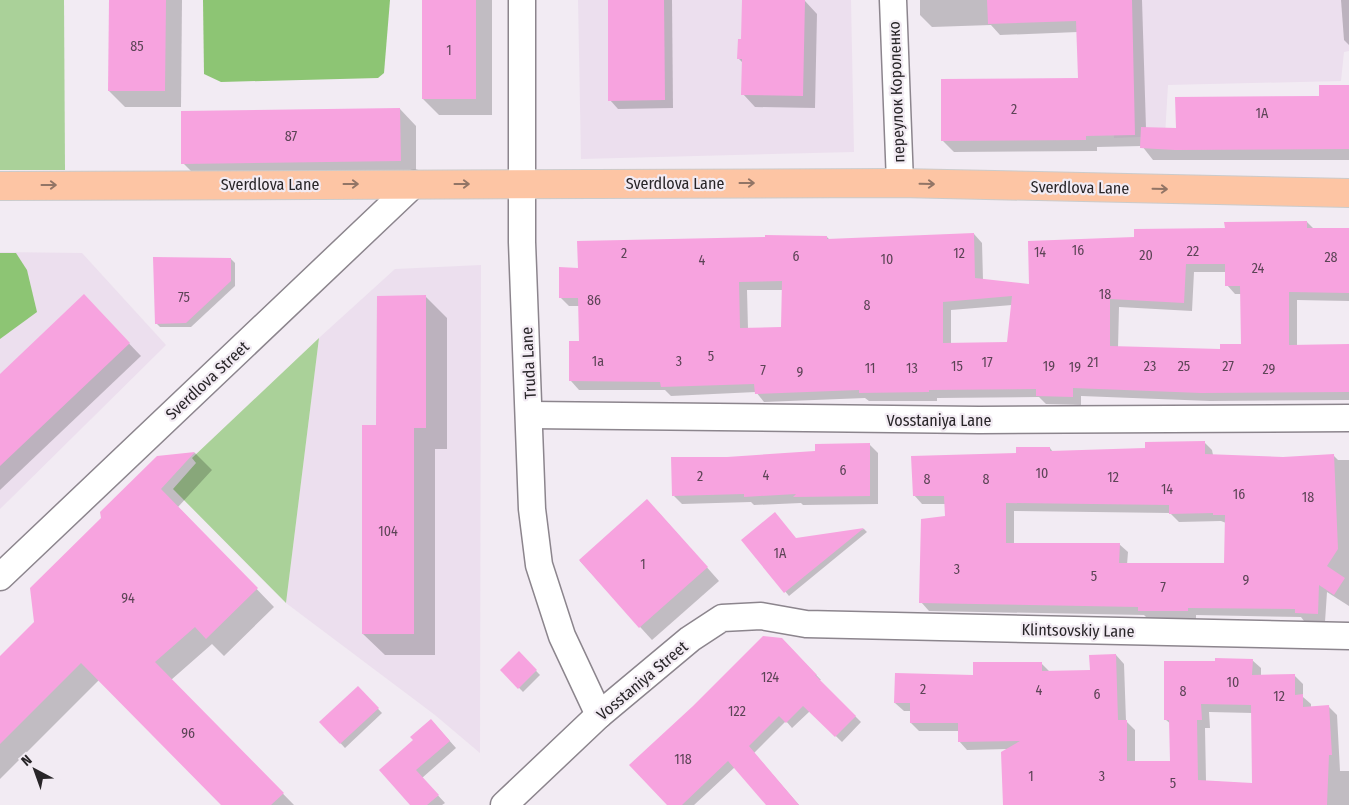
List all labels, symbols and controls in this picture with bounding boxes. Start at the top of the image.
street label: переулок Короленко [885,21,908,163]
house number: 85 [130,38,144,55]
house number: 1 [446,42,452,59]
house number: 2 [1011,101,1017,118]
house number: 1А [1256,105,1269,122]
house number: 87 [285,128,298,145]
street label: Sverdlova Lane [626,174,724,193]
street label: Sverdlova Lane [221,175,319,194]
street label: Sverdlova Lane [1031,177,1130,198]
one-way arrow [739,178,755,188]
one-way arrow [342,179,359,189]
one-way arrow [454,179,470,189]
one-way arrow [919,179,935,189]
one-way arrow [40,180,56,190]
one-way arrow [1151,184,1167,194]
house number: 16 [1072,242,1084,259]
house number: 22 [1187,243,1199,260]
house number: 14 [1034,244,1046,261]
house number: 2 [621,245,627,262]
house number: 12 [953,245,965,262]
house number: 20 [1139,247,1153,264]
house number: 6 [793,248,800,265]
house number: 28 [1324,249,1338,266]
house number: 10 [881,251,893,268]
house number: 4 [699,252,706,269]
house number: 24 [1252,260,1265,277]
house number: 18 [1099,286,1111,303]
house number: 75 [178,289,190,306]
house number: 86 [587,292,601,309]
house number: 8 [864,297,871,314]
street label: Truda Lane [517,326,540,400]
street label: Sverdlova Street [162,336,253,424]
house number: 5 [708,348,714,365]
house number: 1а [592,353,604,370]
house number: 3 [676,353,682,370]
house number: 17 [981,354,993,371]
house number: 21 [1087,354,1099,371]
house number: 15 [951,358,963,375]
house number: 19 [1043,358,1055,375]
house number: 23 [1144,358,1156,375]
house number: 25 [1178,358,1190,375]
house number: 27 [1222,358,1234,375]
house number: 19 [1069,359,1081,376]
house number: 11 [865,360,875,377]
house number: 13 [906,360,918,377]
house number: 29 [1263,361,1276,378]
house number: 7 [760,362,766,379]
house number: 9 [797,364,804,381]
street label: Vosstaniya Lane [887,411,991,430]
house number: 6 [840,462,847,479]
house number: 10 [1036,465,1048,482]
house number: 4 [763,467,770,484]
house number: 2 [697,468,703,485]
house number: 12 [1107,469,1119,486]
house number: 8 [924,471,931,488]
house number: 8 [983,471,990,488]
house number: 14 [1161,481,1173,498]
house number: 16 [1233,486,1245,503]
house number: 18 [1302,489,1314,506]
house number: 104 [378,523,398,540]
house number: 1А [774,545,787,562]
house number: 1 [640,556,646,573]
house number: 3 [954,561,960,578]
house number: 5 [1091,568,1097,585]
house number: 9 [1243,572,1250,589]
house number: 7 [1160,579,1166,596]
house number: 94 [121,590,135,607]
street label: Klintsovskiy Lane [1021,620,1135,641]
street label: Vosstaniya Street [593,636,692,724]
house number: 124 [761,669,779,686]
house number: 10 [1227,674,1239,691]
house number: 2 [920,681,926,698]
house number: 4 [1036,682,1043,699]
house number: 8 [1180,683,1187,700]
house number: 6 [1094,686,1101,703]
house number: 12 [1273,688,1285,705]
house number: 122 [728,703,746,720]
house number: 96 [181,725,195,742]
north arrow [10,745,60,795]
text: N [18,751,36,770]
house number: 118 [674,751,692,768]
house number: 1 [1028,768,1034,785]
house number: 3 [1099,768,1105,785]
house number: 5 [1170,775,1176,792]

